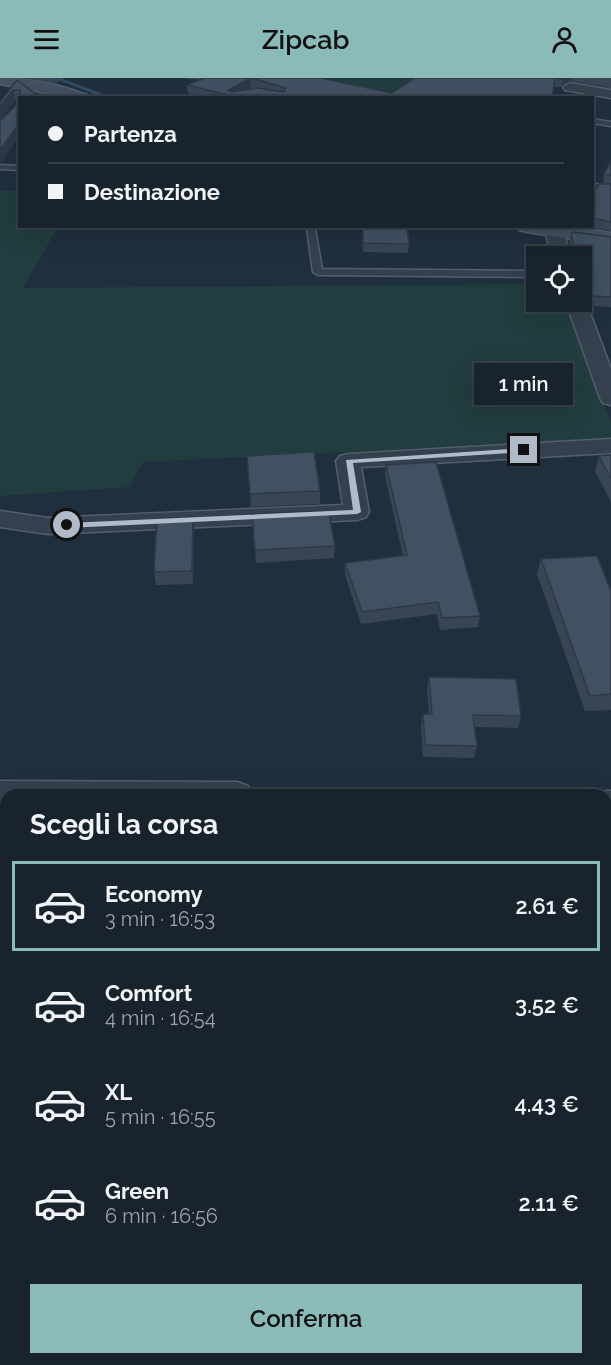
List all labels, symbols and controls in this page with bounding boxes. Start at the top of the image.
icon: menu [30,23,63,56]
icon: person [548,23,581,56]
text: Zipcab [262,24,349,55]
text: Partenza [84,121,177,147]
text: Destinazione [84,179,220,205]
map controls [526,246,592,312]
button: locate [526,246,592,312]
callout: 1 min [474,363,574,405]
text: 1 min [499,372,548,396]
route end [510,436,537,463]
route start [53,511,80,538]
text: Scegli la corsa [30,809,218,840]
icon: car [33,879,87,933]
text: Economy [105,881,203,907]
text: 2.61 € [516,893,579,919]
text: 3 min · 16:53 [105,907,215,931]
icon: car [33,978,87,1032]
text: Comfort [105,980,192,1006]
text: 3.52 € [515,992,579,1018]
text: 4 min · 16:54 [105,1006,216,1030]
icon: car [33,1077,87,1131]
text: XL [105,1079,132,1105]
text: 4.43 € [514,1091,579,1117]
text: 5 min · 16:55 [105,1105,216,1129]
icon: car [33,1176,87,1230]
text: Green [105,1178,169,1204]
text: 2.11 € [519,1190,579,1216]
text: 6 min · 16:56 [105,1204,218,1228]
button: Conferma [30,1284,582,1353]

